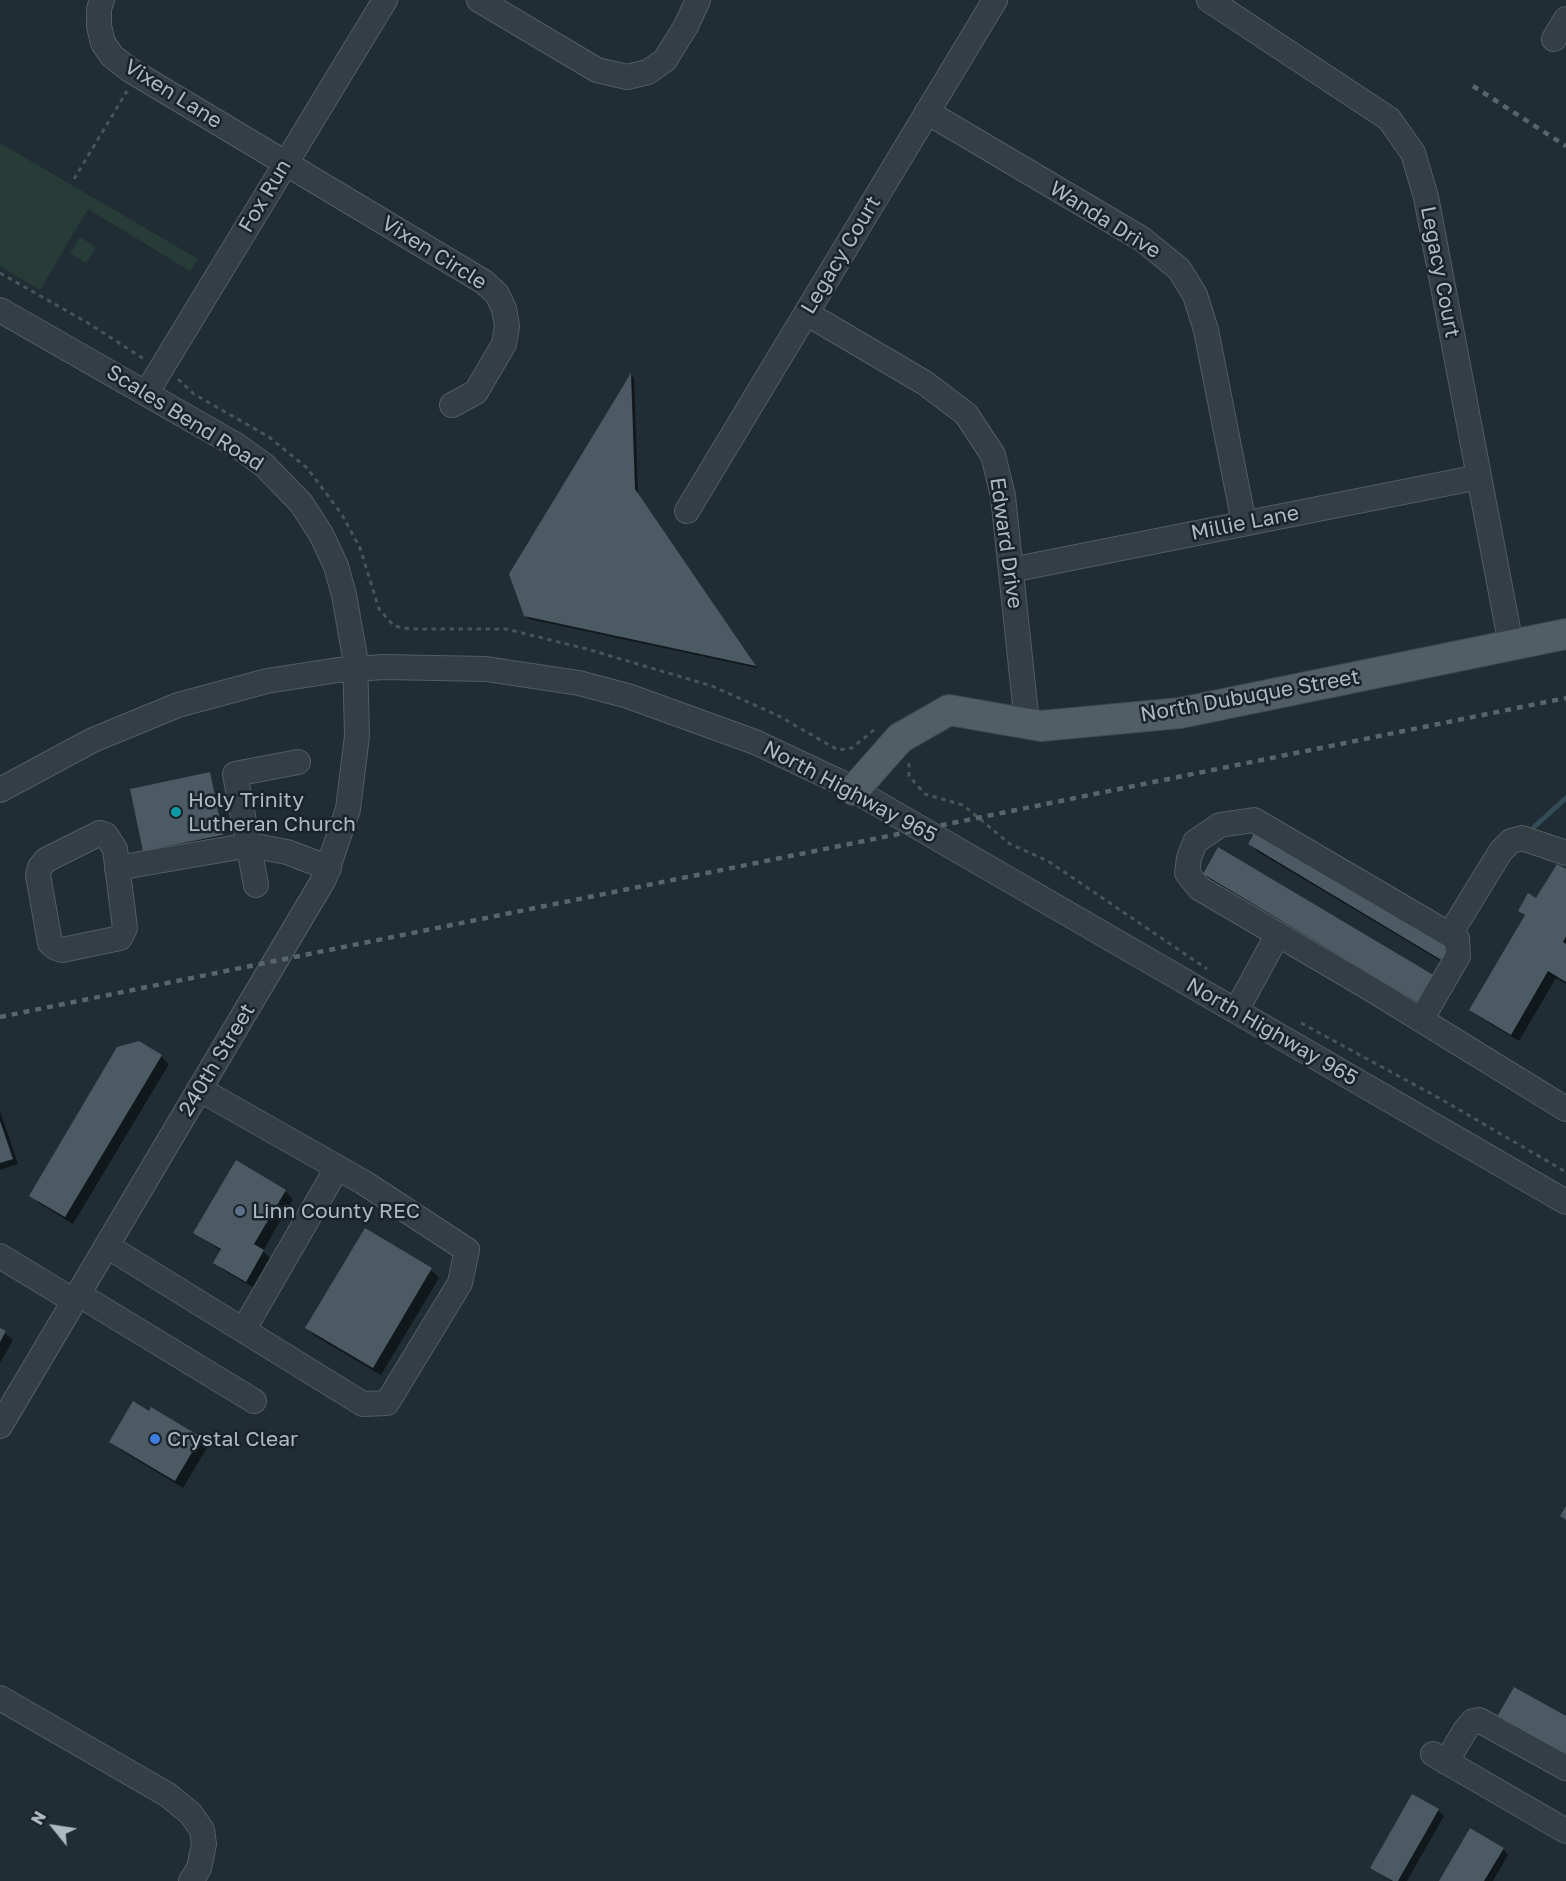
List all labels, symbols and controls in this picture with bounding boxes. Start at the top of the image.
street label: Vixen Lane [120,54,226,134]
street label: Fox Run [233,155,297,237]
street label: Wanda Drive [1045,176,1165,264]
street label: Legacy Court [796,191,886,319]
street label: Legacy Court [1415,204,1465,340]
street label: Vixen Circle [377,211,491,295]
street label: Scales Bend Road [102,359,268,477]
street label: Edward Drive [984,476,1028,610]
street label: Millie Lane [1189,500,1301,546]
street label: North Dubuque Street [1139,664,1361,728]
street label: North Highway 965 [759,735,941,849]
place label: Holy Trinity Lutheran Church [188,787,356,837]
marker: Holy Trinity Lutheran Church [169,805,183,819]
street label: North Highway 965 [1182,973,1362,1091]
street label: 240th Street [174,999,260,1121]
place label: Linn County REC [252,1198,420,1224]
marker: Linn County REC [233,1204,247,1218]
place label: Crystal Clear [167,1426,298,1452]
marker: Crystal Clear [148,1432,162,1446]
north arrow [24,1797,84,1857]
text: N [27,1808,50,1828]

